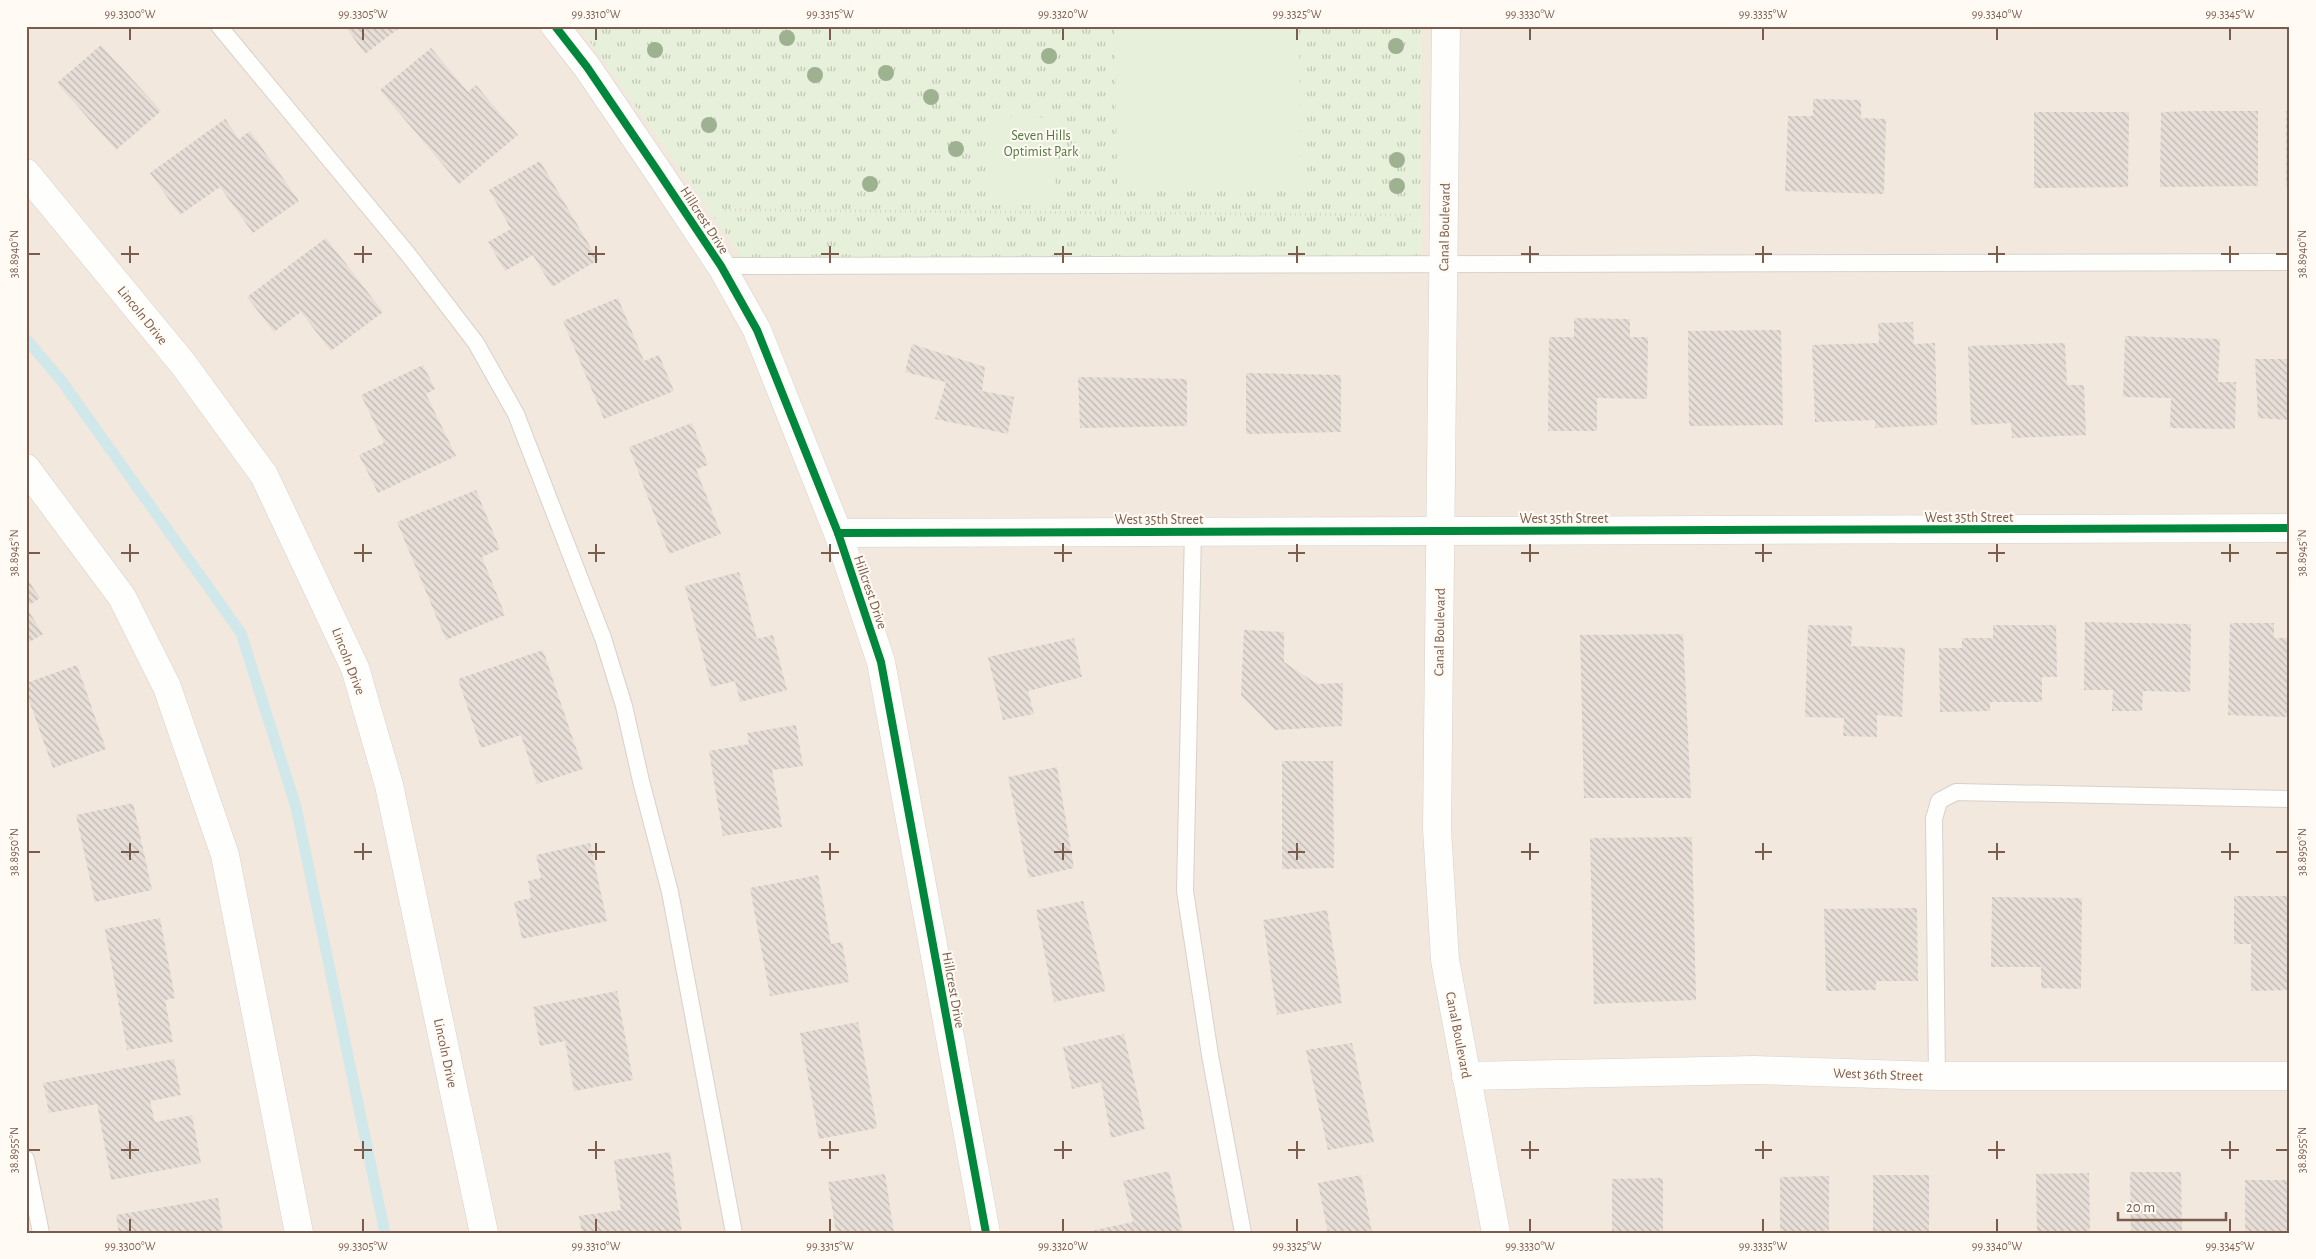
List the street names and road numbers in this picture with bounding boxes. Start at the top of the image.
street label: Canal Boulevard [1437,183,1453,271]
street label: Hillcrest Drive [677,184,731,257]
street label: Lincoln Drive [115,284,170,348]
street label: West 35th Street [1925,511,2014,525]
street label: West 35th Street [1520,512,1609,526]
street label: West 35th Street [1115,513,1204,527]
street label: Hillcrest Drive [851,554,889,631]
street label: Canal Boulevard [1432,588,1448,676]
street label: Lincoln Drive [329,626,367,697]
street label: Hillcrest Drive [939,951,967,1029]
street label: Canal Boulevard [1443,991,1473,1080]
street label: Lincoln Drive [431,1017,459,1089]
street label: West 36th Street [1833,1066,1924,1084]

